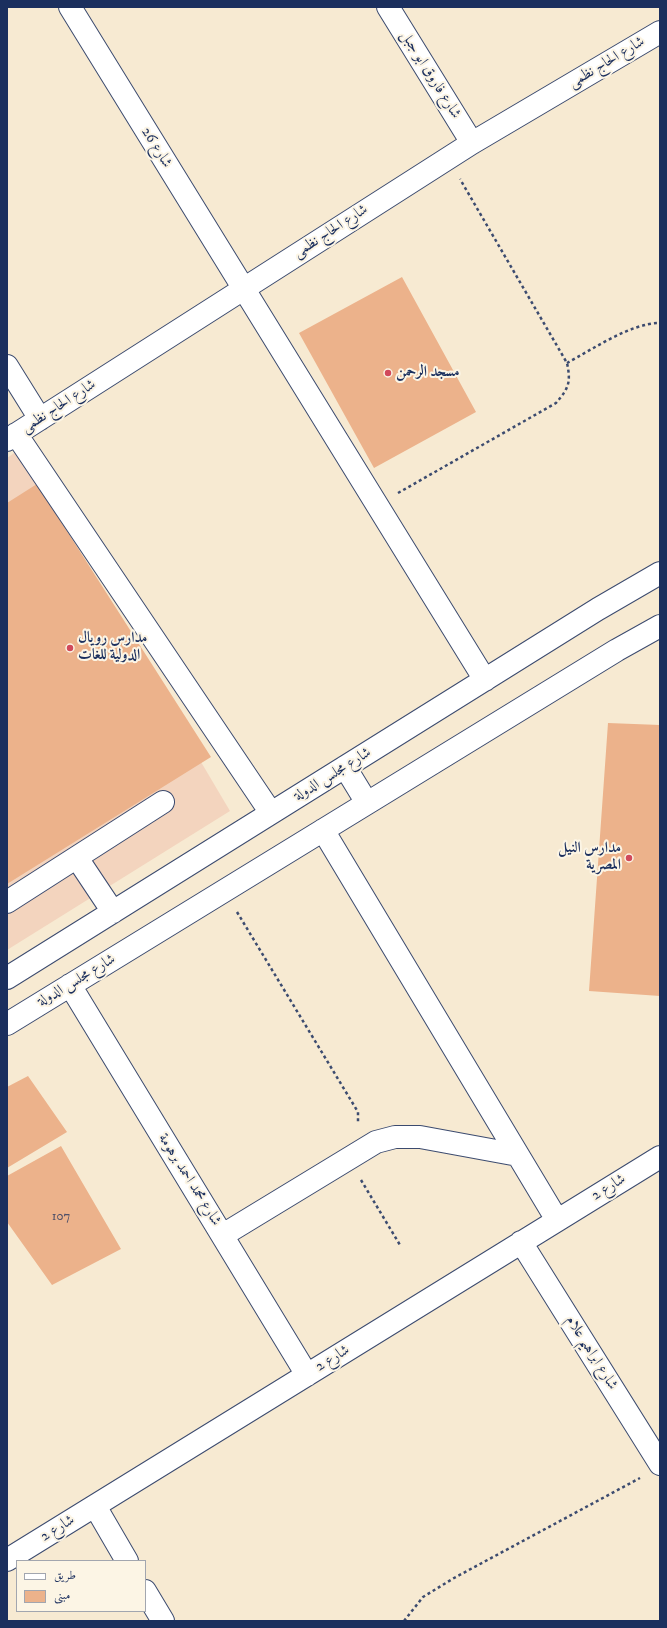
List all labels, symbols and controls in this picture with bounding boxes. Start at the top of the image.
street label: شارع فاروق ابو جبل [396,28,464,122]
street label: شارع الحاج نظمى [566,33,648,93]
street label: شارع 26 [137,124,175,172]
street label: شارع الحاج نظمى [290,201,372,263]
place label: مسجد الرحمن [396,364,460,382]
marker: مسجد الرحمن [383,368,393,378]
street label: شارع الحاج نظمى [18,376,100,438]
place label: مدارس رويال الدولية للغات [78,630,147,665]
marker: مدارس رويال الدولية للغات [65,643,75,653]
street label: شارع مجلس الدولة [291,744,375,806]
place label: مدارس النيل المصرية [558,840,621,875]
marker: مدارس النيل المصرية [624,853,634,863]
street label: شارع مجلس الدولة [35,951,119,1011]
street label: شارع محمد احمد برهومة [153,1130,225,1230]
street label: شارع 2 [589,1171,629,1205]
house number: 107 [52,1209,70,1225]
street label: شارع ابراهيم علام [561,1312,621,1394]
street label: شارع 2 [313,1342,353,1376]
street label: شارع 2 [38,1512,78,1546]
legend [16,1560,146,1612]
text: طريق [54,1568,76,1583]
text: مبنى [54,1588,70,1603]

